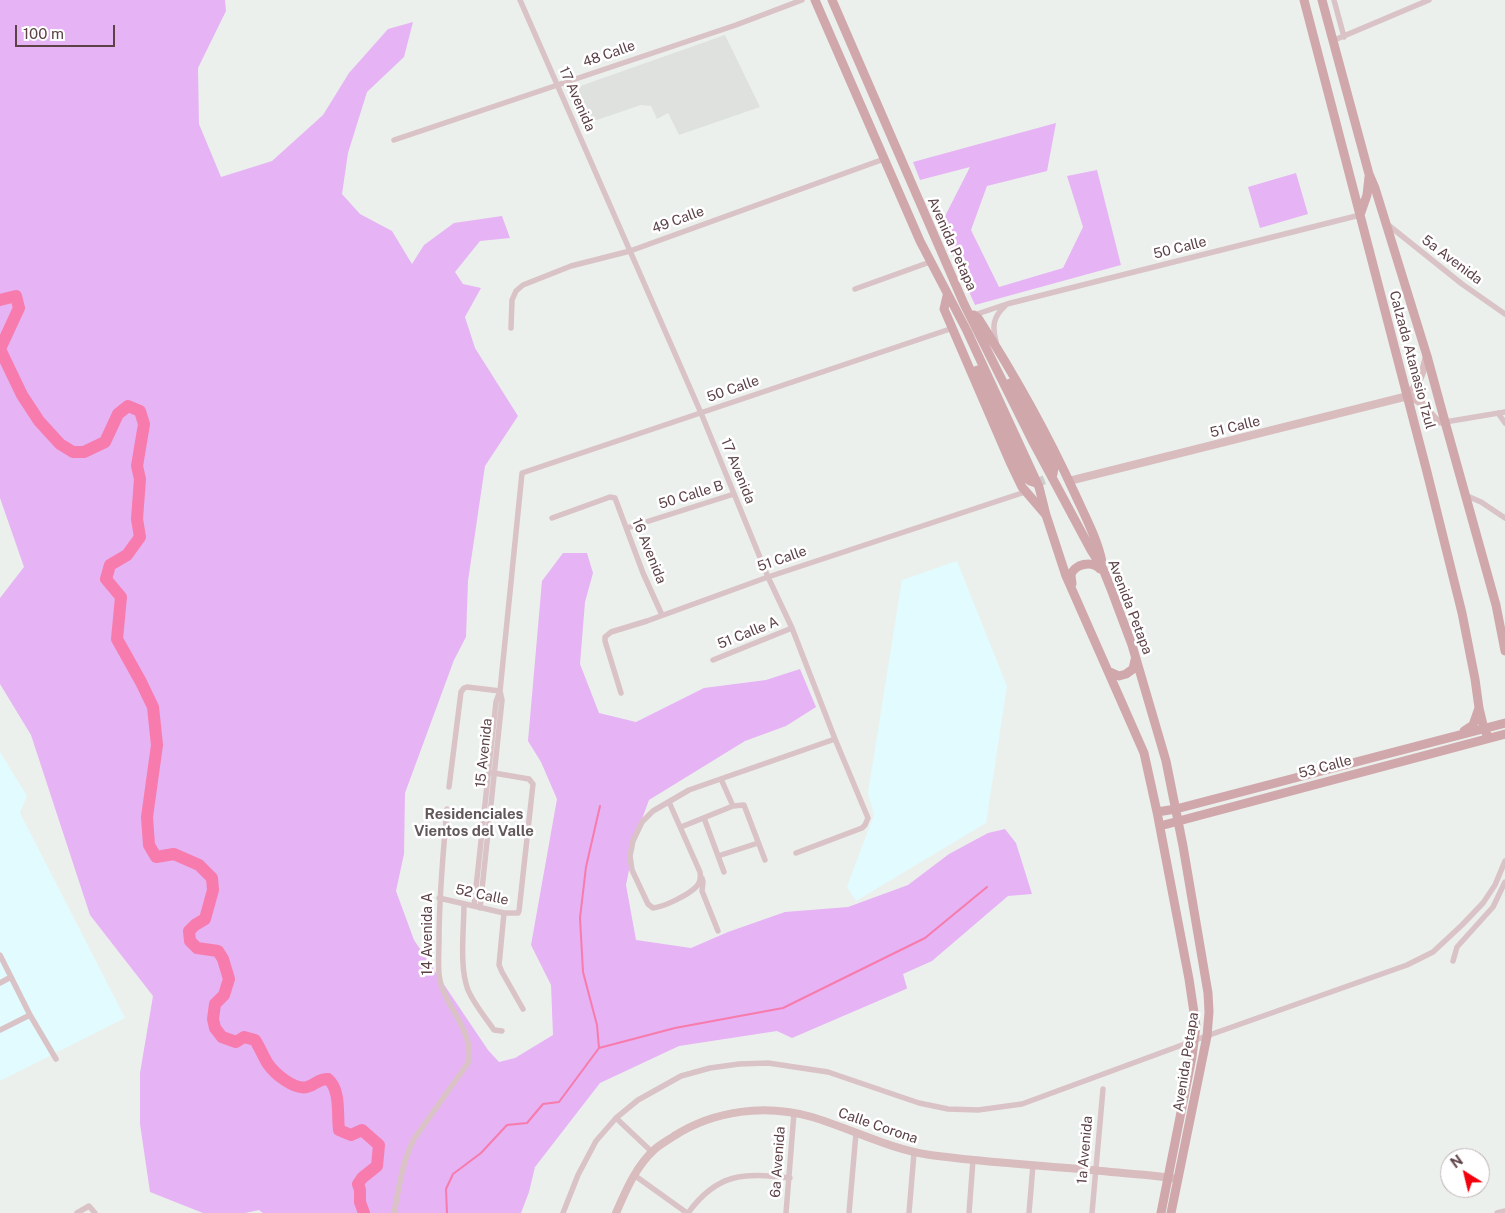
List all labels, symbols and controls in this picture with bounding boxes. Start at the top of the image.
scale bar [18,15,118,47]
text: 100 m [23,25,64,42]
street label: 48 Calle [581,37,637,71]
street label: 17 Avenida [555,64,599,134]
street label: Avenida Petapa [924,195,980,293]
street label: 49 Calle [650,203,706,237]
street label: 5a Avenida [1418,232,1486,288]
street label: 50 Calle [1152,233,1208,263]
street label: Calzada Atanasio Tzul [1385,289,1439,431]
street label: 50 Calle [705,372,761,406]
street label: 51 Calle [1208,413,1262,441]
street label: 17 Avenida [717,436,759,506]
street label: 50 Calle B [657,477,725,513]
street label: 16 Avenida [628,516,670,586]
street label: 51 Calle [755,543,809,575]
street label: Avenida Petapa [1104,557,1156,657]
street label: 51 Calle A [715,613,781,653]
street label: 15 Avenida [472,717,496,789]
street label: 53 Calle [1297,752,1353,782]
district label: Residenciales Vientos del Valle [414,805,534,840]
street label: 52 Calle [454,881,510,909]
street label: 14 Avenida A [420,893,436,975]
street label: Avenida Petapa [1170,1011,1202,1113]
street label: Calle Corona [836,1105,920,1147]
street label: 1a Avenida [1074,1115,1096,1185]
street label: 6a Avenida [767,1126,789,1198]
north arrow [1440,1148,1490,1198]
text: N [1448,1152,1466,1171]

